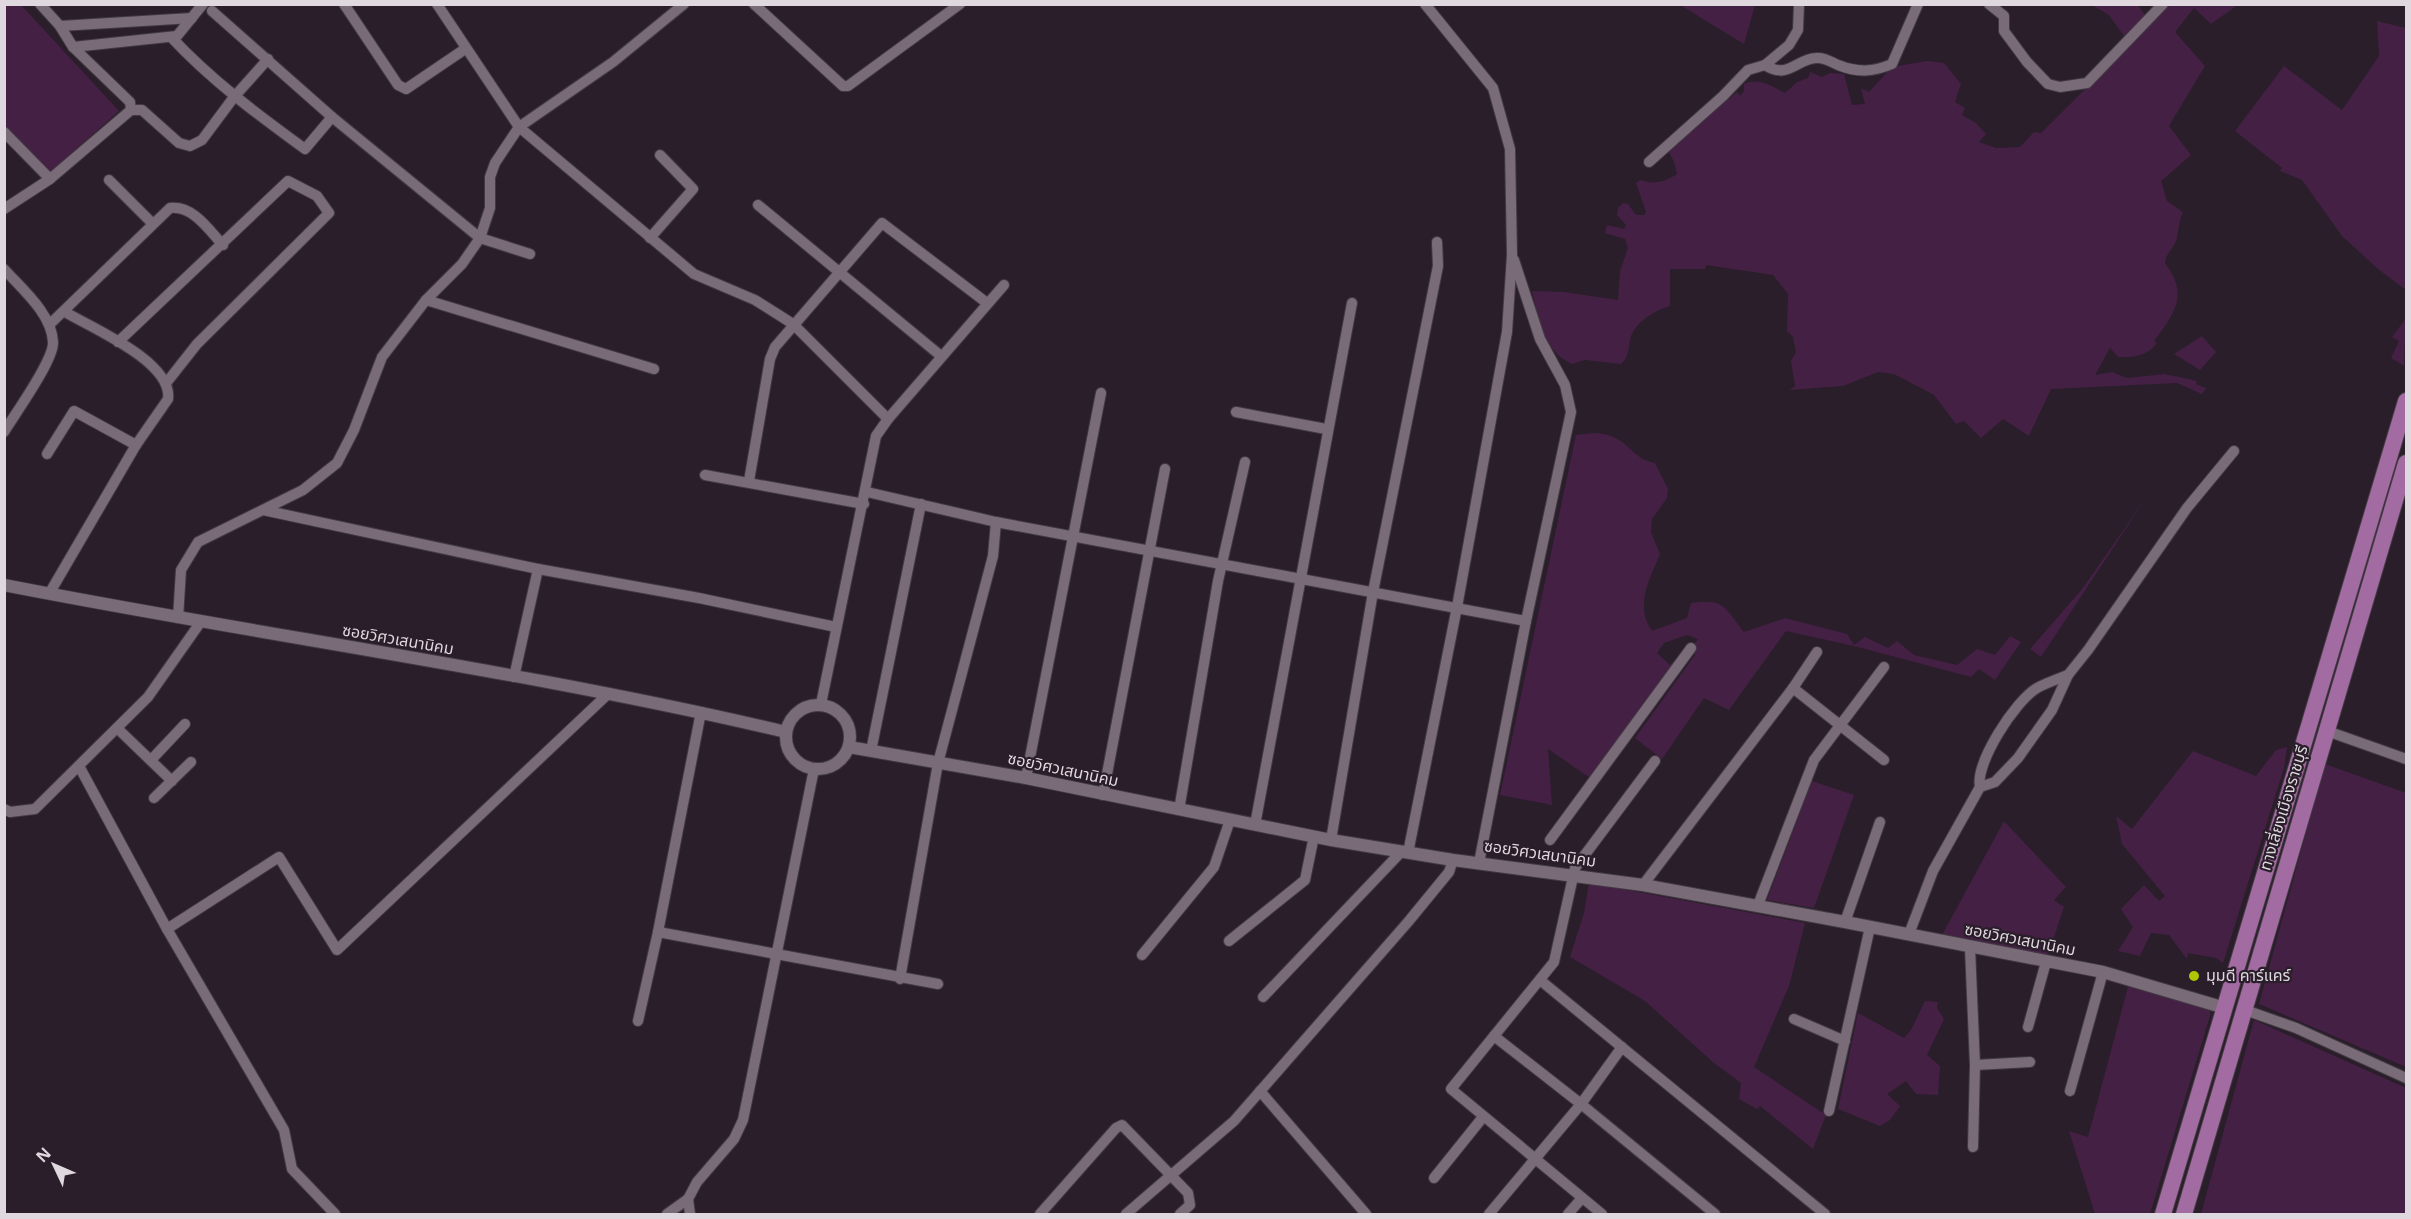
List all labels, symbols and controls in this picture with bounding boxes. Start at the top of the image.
street label: ซอยวิศวเสนานิคม [340,618,456,662]
street label: ทางเลี่ยงเมืองราชบุรี [2254,742,2314,873]
street label: ซอยวิศวเสนานิคม [1005,747,1121,793]
street label: ซอยวิศวเสนานิคม [1482,834,1598,874]
street label: ซอยวิศวเสนานิคม [1962,917,2078,963]
place label: มุมดี คาร์แคร์ [2206,964,2291,988]
marker: มุมดี คาร์แคร์ [2187,969,2201,983]
north arrow [24,1135,84,1195]
text: N [31,1142,57,1168]

